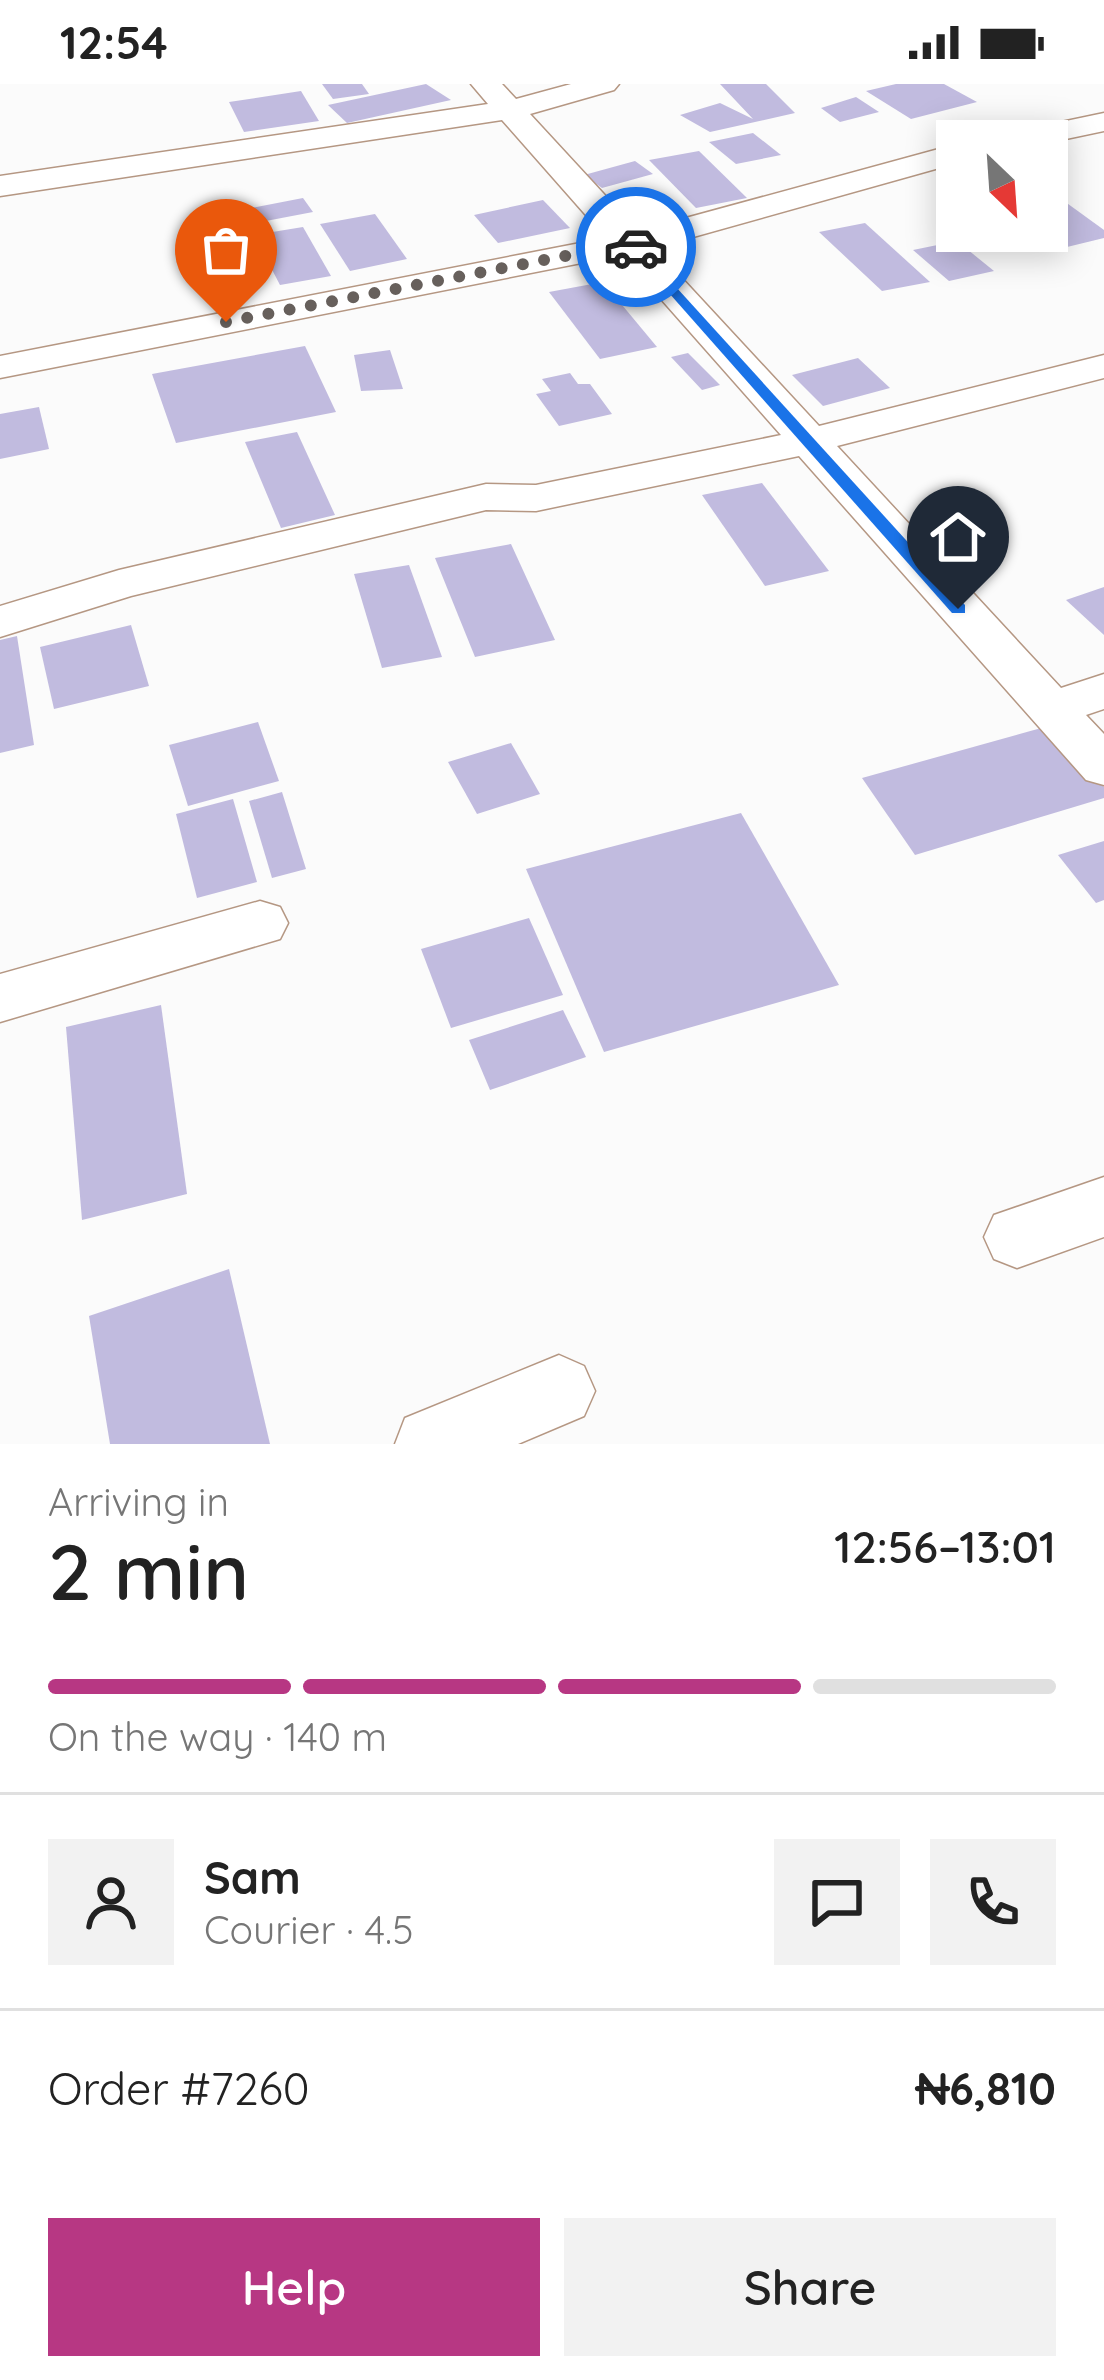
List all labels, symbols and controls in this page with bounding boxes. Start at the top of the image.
text: 12:54 [60,14,168,70]
north arrow [936,120,1068,252]
map controls [936,120,1068,252]
courier [576,187,696,307]
pin [175,199,277,322]
icon: car [603,214,669,280]
icon: bag [193,217,259,283]
pin [907,486,1009,609]
icon: home [925,504,991,570]
text: Arriving in [48,1477,229,1526]
text: 12:56–13:01 [834,1518,1056,1574]
text: 2 min [48,1522,249,1620]
text: On the way · 140 m [48,1712,387,1761]
button: person [48,1839,174,1965]
button: chat [774,1839,900,1965]
button: phone [930,1839,1056,1965]
text: Sam [204,1849,301,1905]
text: Courier · 4.5 [204,1905,413,1954]
text: Order #7260 [48,2060,310,2116]
text: ₦6,810 [916,2060,1056,2116]
button: Help [48,2218,540,2356]
button: Share [564,2218,1056,2356]

